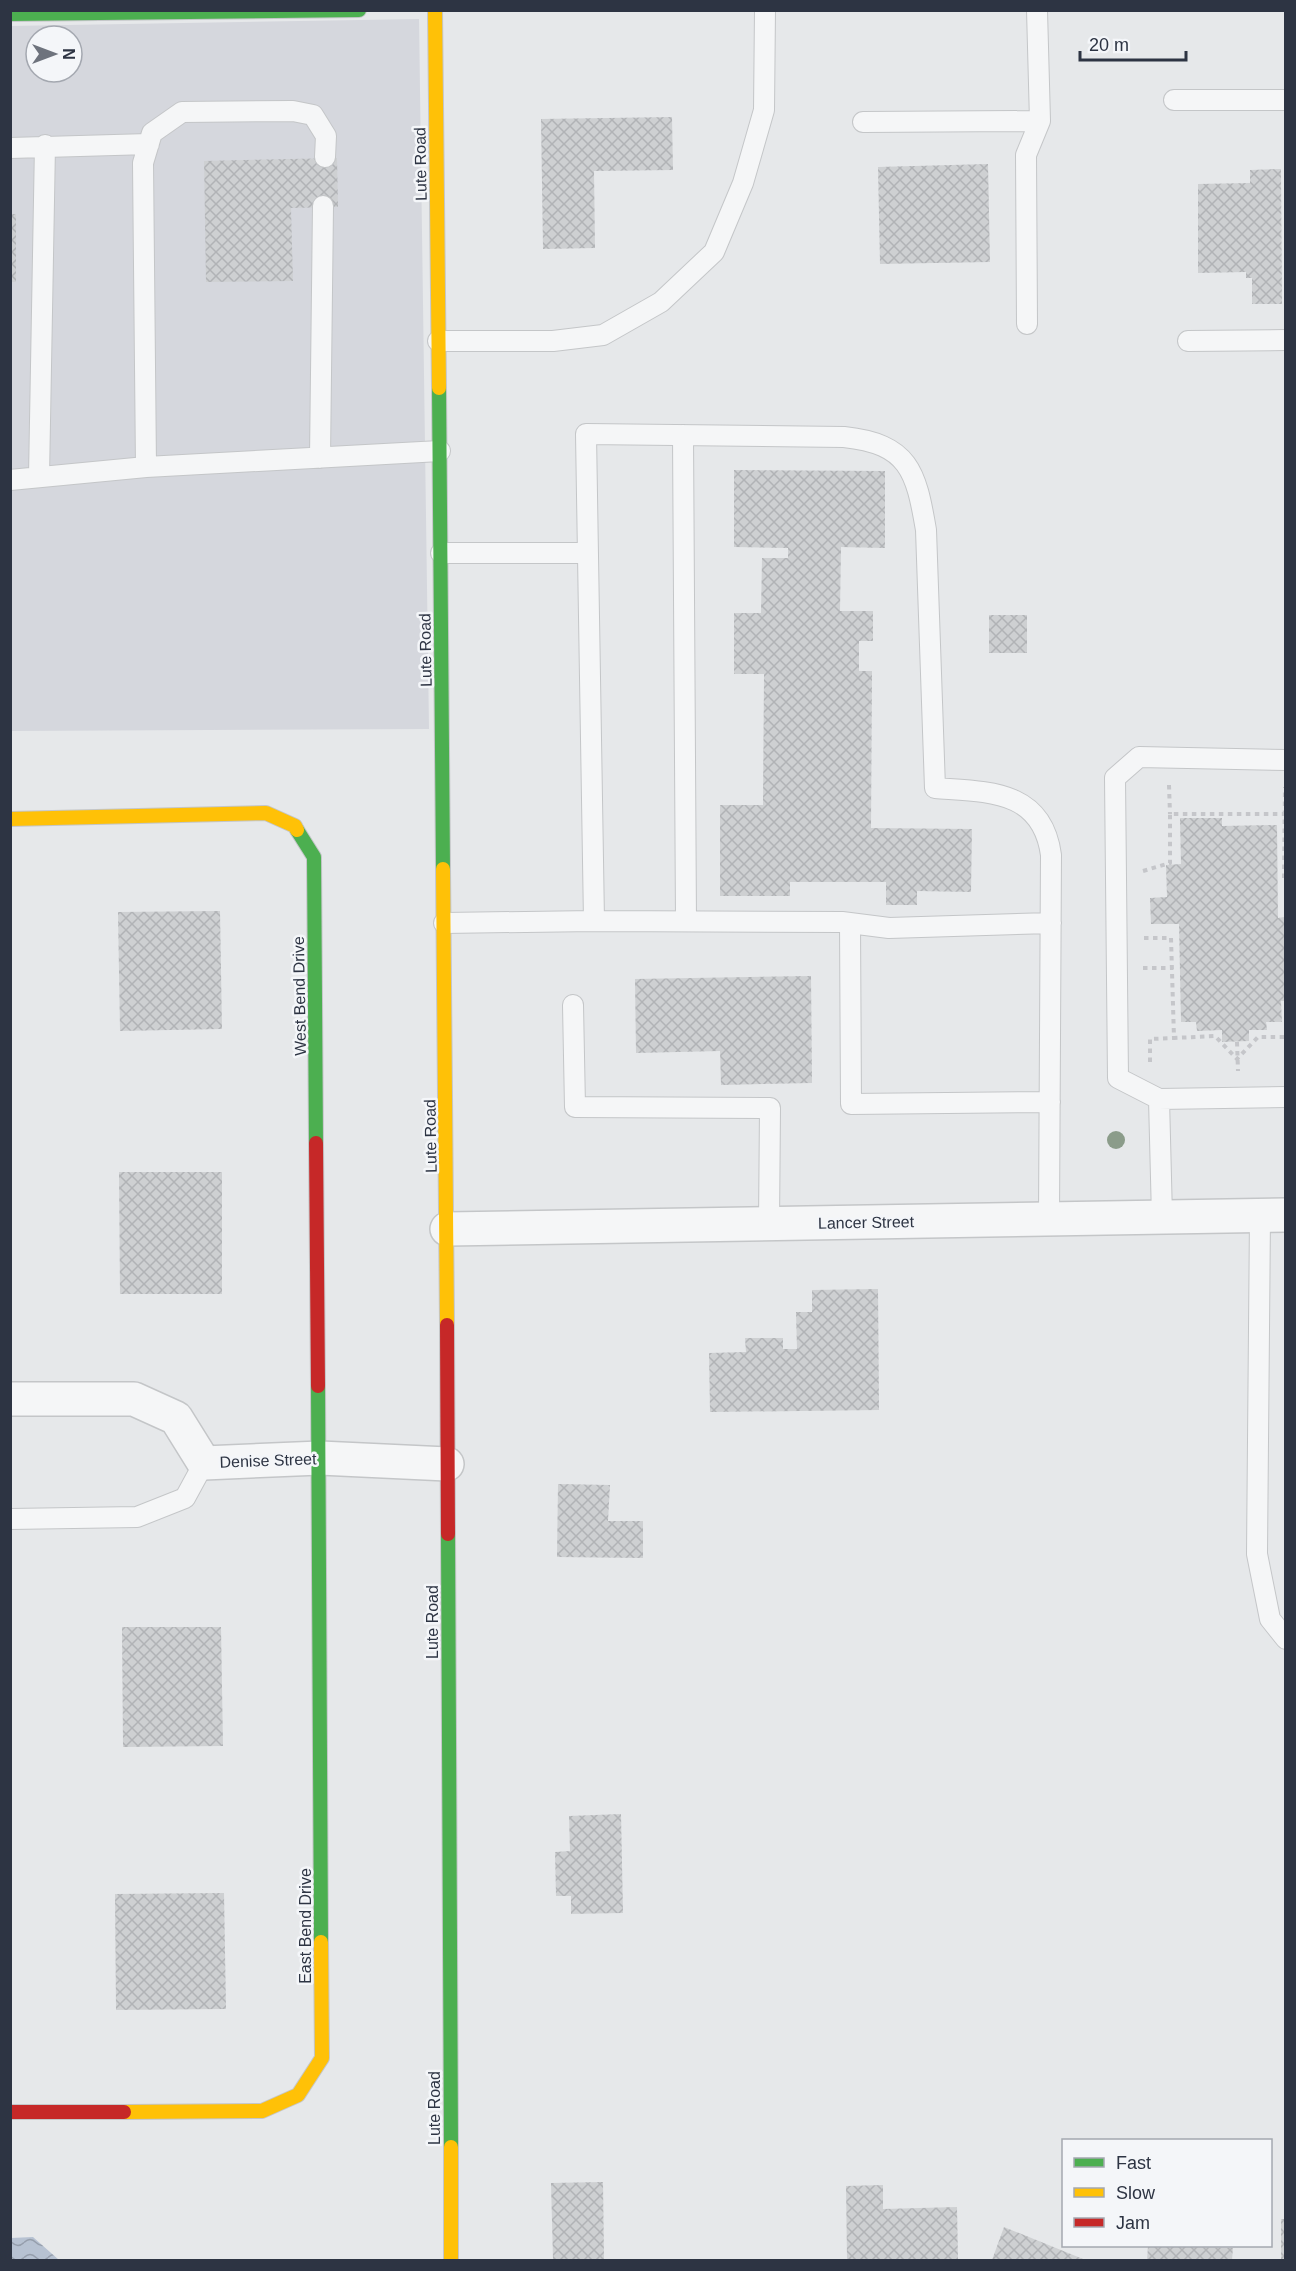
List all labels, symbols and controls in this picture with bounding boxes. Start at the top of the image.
north arrow [24,24,84,84]
scale bar [1080,24,1186,62]
text: 20 m [1089,35,1129,55]
text: N [60,48,77,60]
street label: Lute Road [411,127,430,201]
street label: Lute Road [416,613,435,687]
street label: West Bend Drive [290,936,309,1056]
street label: Lute Road [421,1099,440,1173]
street label: Lancer Street [818,1213,915,1232]
street label: Denise Street [219,1450,317,1471]
street label: Lute Road [424,1585,441,1659]
street label: East Bend Drive [297,1868,314,1984]
street label: Lute Road [426,2071,443,2145]
legend [1062,2139,1272,2247]
text: Fast [1116,2153,1151,2173]
text: Slow [1116,2183,1156,2203]
text: Jam [1116,2213,1150,2233]

